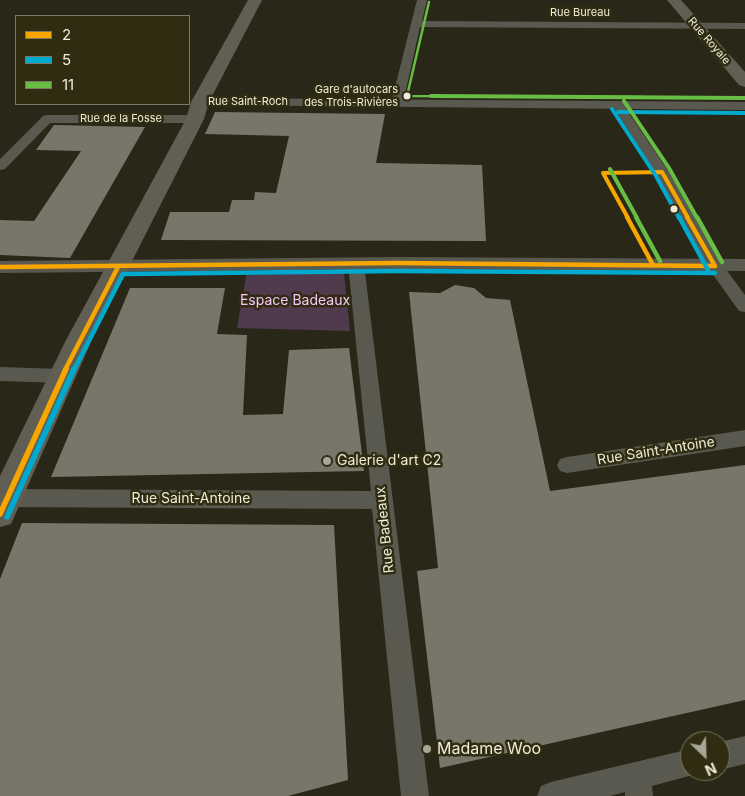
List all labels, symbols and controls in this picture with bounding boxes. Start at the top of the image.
street label: Rue Bureau [550,6,610,20]
legend [15,15,190,105]
street label: Rue Royale [685,15,733,67]
text: 2 [62,25,71,44]
text: 5 [62,50,71,69]
text: 11 [62,75,74,94]
place label: Gare d'autocars des Trois-Rivières [304,83,398,109]
marker: Gare d'autocars des Trois-Rivières [402,91,412,101]
street label: Rue Saint-Roch [208,95,288,109]
street label: Rue de la Fosse [80,112,162,126]
unlabelled marker [669,204,679,214]
park label: Espace Badeaux [240,293,350,309]
street label: Rue Saint-Antoine [596,433,716,469]
place label: Galerie d'art C2 [337,453,441,469]
marker: Galerie d'art C2 [321,455,333,467]
street label: Rue Badeaux [372,486,398,574]
street label: Rue Saint-Antoine [132,491,250,507]
north arrow [680,731,730,781]
place label: Madame Woo [437,739,541,759]
marker: Madame Woo [421,743,433,755]
text: N [703,759,719,779]

